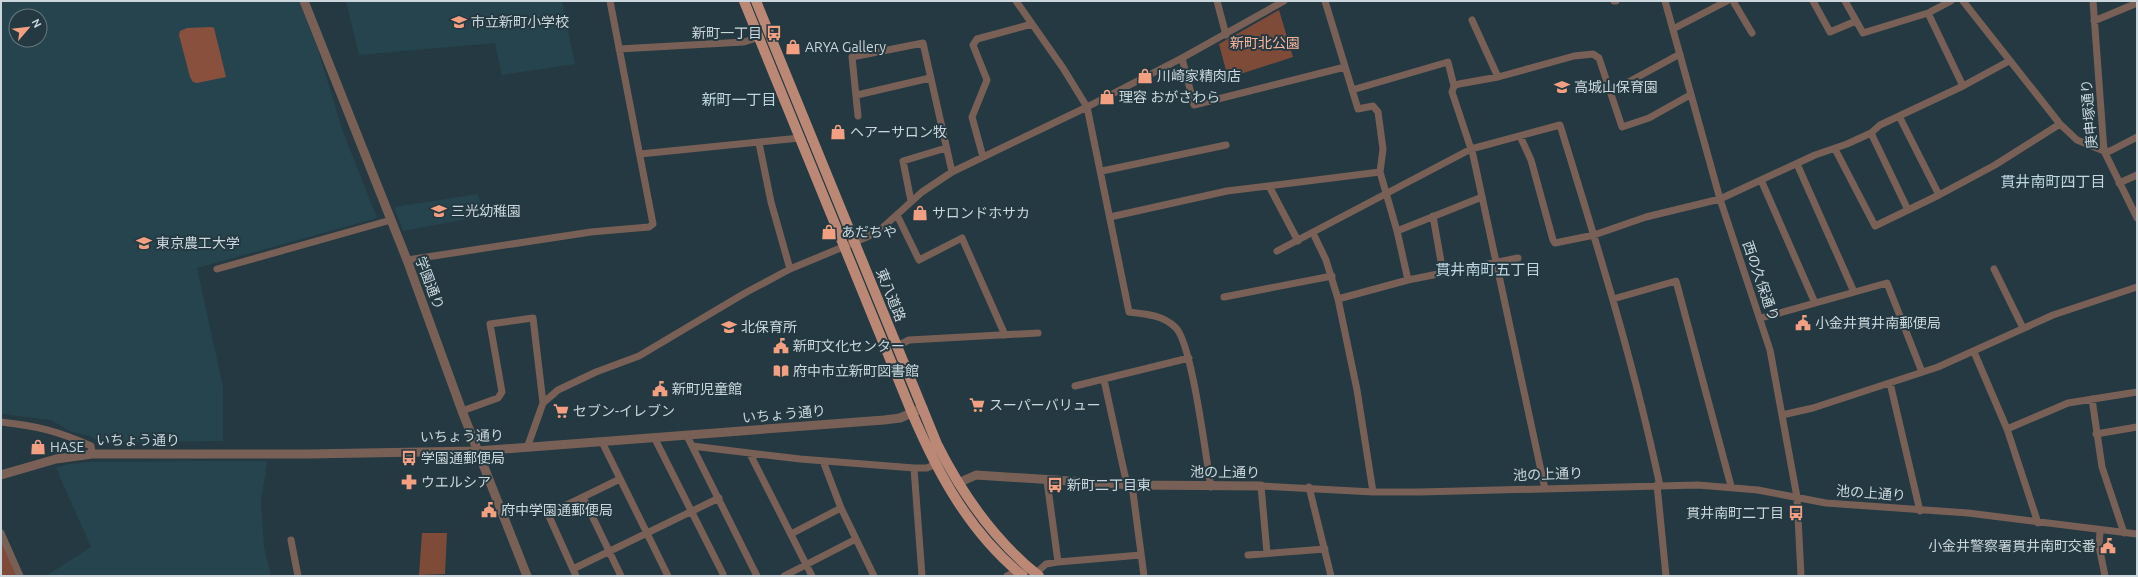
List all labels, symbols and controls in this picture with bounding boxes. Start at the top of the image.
north arrow [8,8,48,48]
school or university icon: 市立新町小学校 [450,13,468,31]
place label: 市立新町小学校 [471,14,569,30]
text: N [30,17,44,30]
bus stop icon: 新町一丁目 [765,24,783,42]
place label: 新町一丁目 [692,25,762,41]
park label: 新町北公園 [1230,35,1300,51]
shop icon: ARYA Gallery [784,38,802,56]
place label: ARYA Gallery [805,39,886,55]
shop icon: 川崎家精肉店 [1136,67,1154,85]
place label: 川崎家精肉店 [1157,68,1241,84]
school or university icon: 高城山保育園 [1553,78,1571,96]
street label: 庚申塚通り [2078,78,2100,150]
place label: 高城山保育園 [1574,79,1658,95]
shop icon: 理容 おがさわら [1098,88,1116,106]
place label: 理容 おがさわら [1119,89,1220,105]
district label: 新町一丁目 [701,91,777,108]
shop icon: ヘアーサロン牧 [829,123,847,141]
place label: ヘアーサロン牧 [850,124,947,140]
district label: 貫井南町四丁目 [2000,173,2106,190]
school or university icon: 三光幼稚園 [430,202,448,220]
place label: 三光幼稚園 [451,203,521,219]
shop icon: サロンドホサカ [911,204,929,222]
place label: サロンドホサカ [932,205,1030,221]
shop icon: あだちや [820,223,838,241]
place label: あだちや [841,224,897,240]
school or university icon: 東京農工大学 [135,234,153,252]
place label: 東京農工大学 [156,235,240,251]
street label: 西の久保通り [1740,239,1782,323]
street label: 学園通り [412,254,448,312]
district label: 貫井南町五丁目 [1435,261,1541,278]
street label: 東八道路 [873,266,909,324]
public building icon: 小金井貫井南郵便局 [1794,314,1812,332]
place label: 小金井貫井南郵便局 [1815,315,1941,331]
school or university icon: 北保育所 [720,318,738,336]
place label: 北保育所 [741,319,797,335]
public building icon: 新町文化センター [772,337,790,355]
place label: 新町文化センター [793,338,905,354]
library icon: 府中市立新町図書館 [772,362,790,380]
place label: 府中市立新町図書館 [793,363,919,379]
public building icon: 新町児童館 [651,380,669,398]
place label: 新町児童館 [672,381,742,397]
supermarket icon: スーパーバリュー [968,396,986,414]
place label: スーパーバリュー [989,397,1101,413]
supermarket icon: セブン-イレブン [552,402,570,420]
street label: いちょう通り [741,402,827,426]
place label: セブン-イレブン [573,403,675,419]
street label: いちょう通り [420,427,504,445]
street label: いちょう通り [96,432,180,448]
shop icon: HASE [29,438,47,456]
place label: HASE [50,439,84,455]
bus stop icon: 学園通郵便局 [400,449,418,467]
place label: 学園通郵便局 [421,450,505,466]
street label: 池の上通り [1190,463,1260,481]
street label: 池の上通り [1513,465,1583,483]
pharmacy icon: ウエルシア [400,473,418,491]
place label: ウエルシア [421,474,491,490]
bus stop icon: 新町二丁目東 [1046,476,1064,494]
place label: 新町二丁目東 [1067,477,1151,493]
street label: 池の上通り [1836,483,1906,503]
public building icon: 府中学園通郵便局 [480,501,498,519]
place label: 府中学園通郵便局 [501,502,613,518]
bus stop icon: 貫井南町二丁目 [1787,504,1805,522]
place label: 貫井南町二丁目 [1686,505,1784,521]
public building icon: 小金井警察署貫井南町交番 [2099,537,2117,555]
place label: 小金井警察署貫井南町交番 [1928,538,2096,554]

